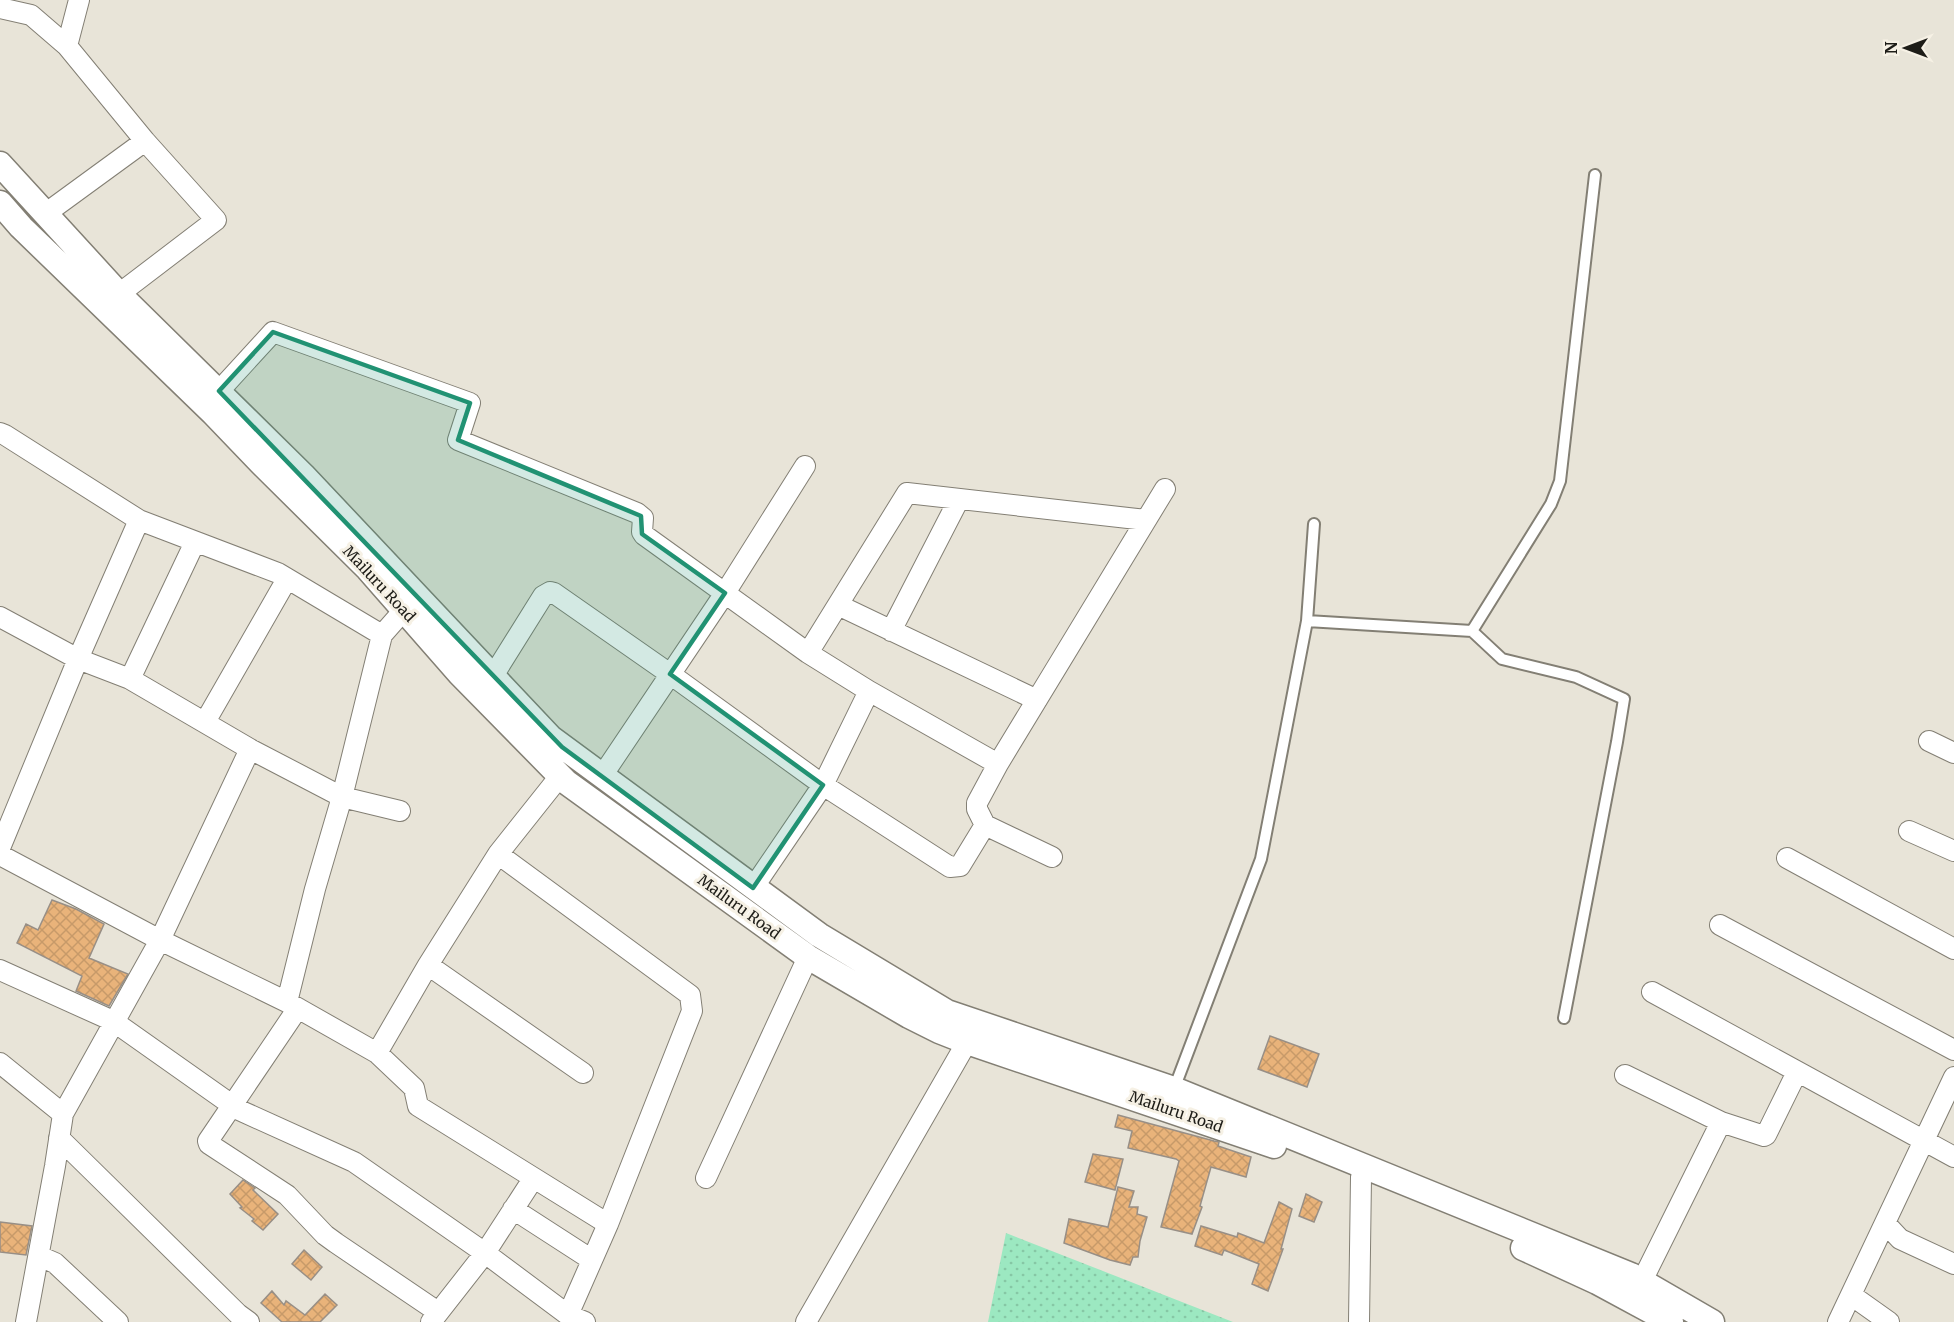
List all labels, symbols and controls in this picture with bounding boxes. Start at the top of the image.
north arrow [1876,18,1936,78]
text: N [1881,41,1901,54]
street label: Mailuru Road [339,541,420,626]
street label: Mailuru Road [694,870,784,943]
street label: Mailuru Road [1127,1087,1225,1136]

